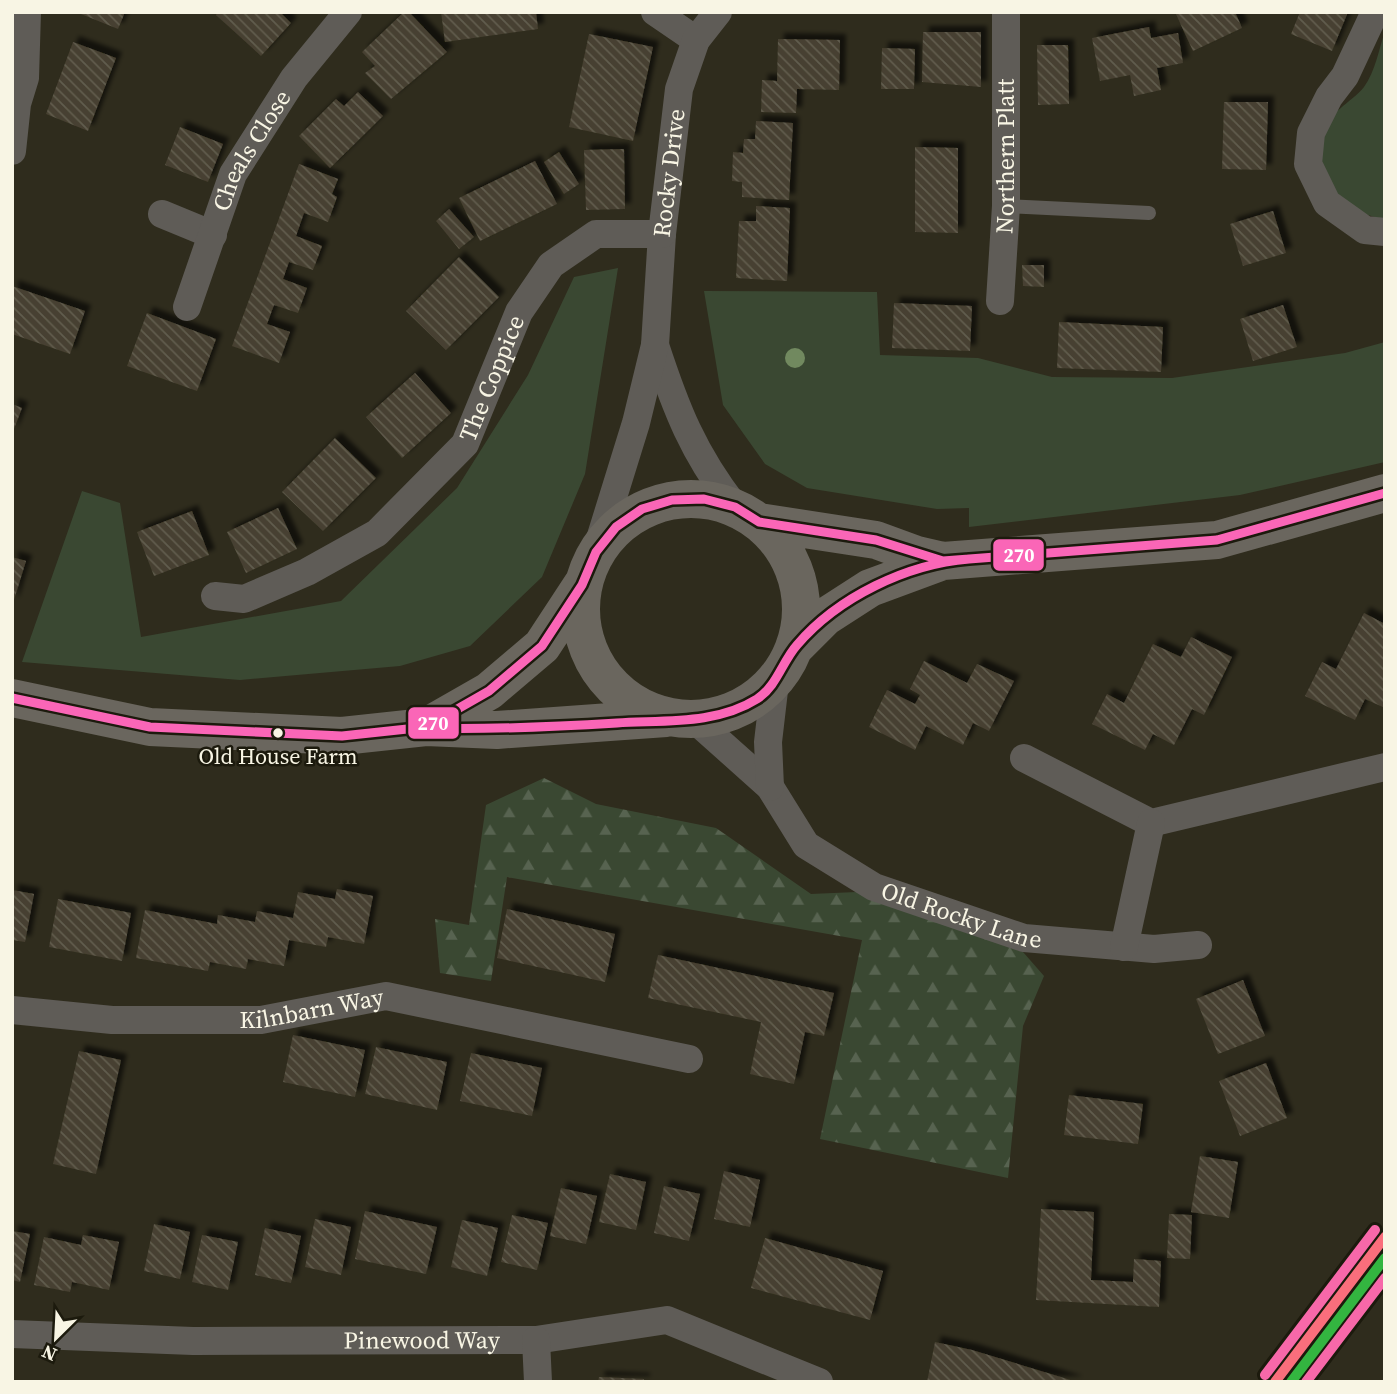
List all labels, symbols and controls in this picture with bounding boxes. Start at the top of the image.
street label: Northern Platt [987,78,1022,235]
street label: Cheals Close [204,83,298,215]
street label: Rocky Drive [645,107,693,239]
street label: The Coppice [451,310,532,446]
line badge: 270 [992,538,1045,572]
text: 270 [1004,542,1034,568]
line badge: 270 [407,706,460,740]
text: 270 [418,710,448,736]
marker: Old House Farm [271,726,285,740]
place label: Old House Farm [198,741,358,771]
street label: Old Rocky Lane [877,874,1043,955]
street label: Kilnbarn Way [239,980,387,1036]
north arrow [21,1303,91,1373]
street label: Pinewood Way [344,1323,501,1357]
text: N [37,1339,61,1368]

